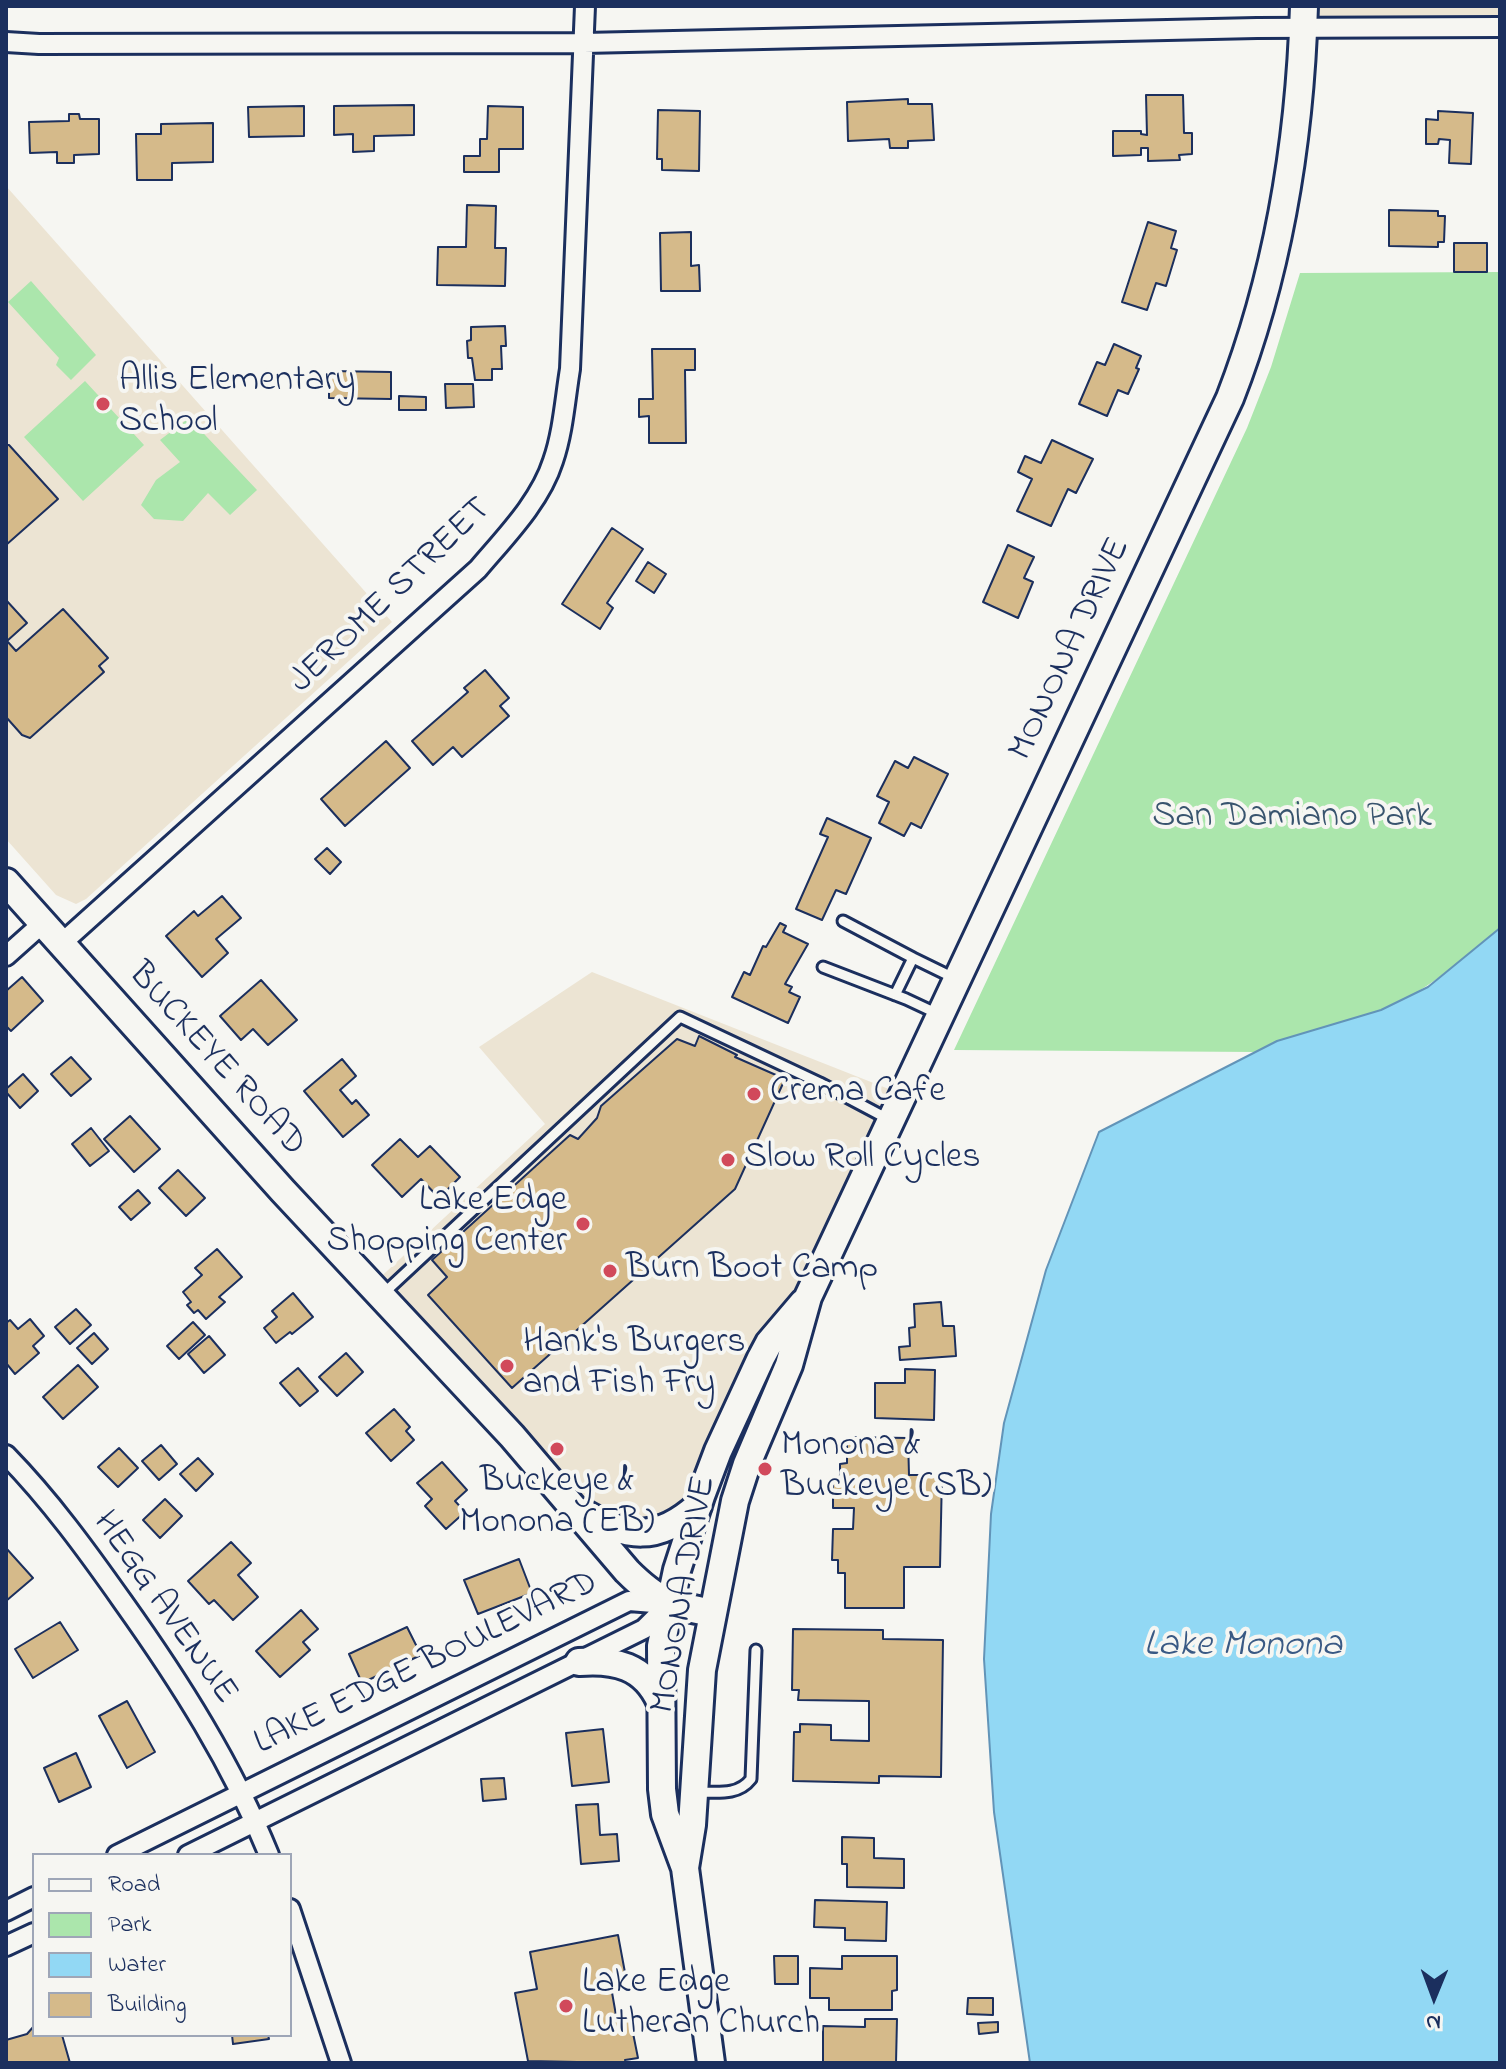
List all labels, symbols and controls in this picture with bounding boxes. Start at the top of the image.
place label: Allis Elementary School [119,361,356,446]
marker: Allis Elementary School [94,395,112,413]
street label: JEROME STREET [282,490,502,704]
street label: MONONA DRIVE [1002,532,1142,768]
park label: San Damiano Park [1152,797,1432,841]
street label: BUCKEYE ROAD [117,955,313,1167]
place label: Crema Cafe [770,1072,945,1116]
marker: Crema Cafe [745,1085,763,1103]
place label: Slow Roll Cycles [744,1138,980,1182]
marker: Slow Roll Cycles [719,1151,737,1169]
place label: Lake Edge Shopping Center [326,1181,567,1266]
marker: Lake Edge Shopping Center [574,1215,592,1233]
place label: Burn Boot Camp [626,1249,878,1293]
marker: Burn Boot Camp [601,1262,619,1280]
place label: Hank's Burgers and Fish Fry [523,1323,746,1408]
marker: Hank's Burgers and Fish Fry [498,1357,516,1375]
place label: Monona & Buckeye (SB) [781,1426,992,1511]
marker: Buckeye & Monona (EB) [548,1440,566,1458]
marker: Monona & Buckeye (SB) [756,1460,774,1478]
place label: Buckeye & Monona (EB) [460,1462,654,1547]
street label: MONONA DRIVE [644,1473,728,1717]
street label: HEGG AVENUE [81,1504,245,1714]
street label: LAKE EDGE BOULEVARD [248,1563,606,1767]
water label: Lake Monona [1144,1625,1342,1671]
legend [32,1853,292,2037]
text: Road [108,1868,160,1903]
text: Park [108,1908,151,1943]
text: Water [108,1948,166,1983]
north arrow [1394,1957,1474,2037]
place label: Lake Edge Lutheran Church [582,1963,820,2048]
text: Building [108,1988,187,2023]
marker: Lake Edge Lutheran Church [557,1997,575,2015]
text: N [1426,2005,1441,2037]

